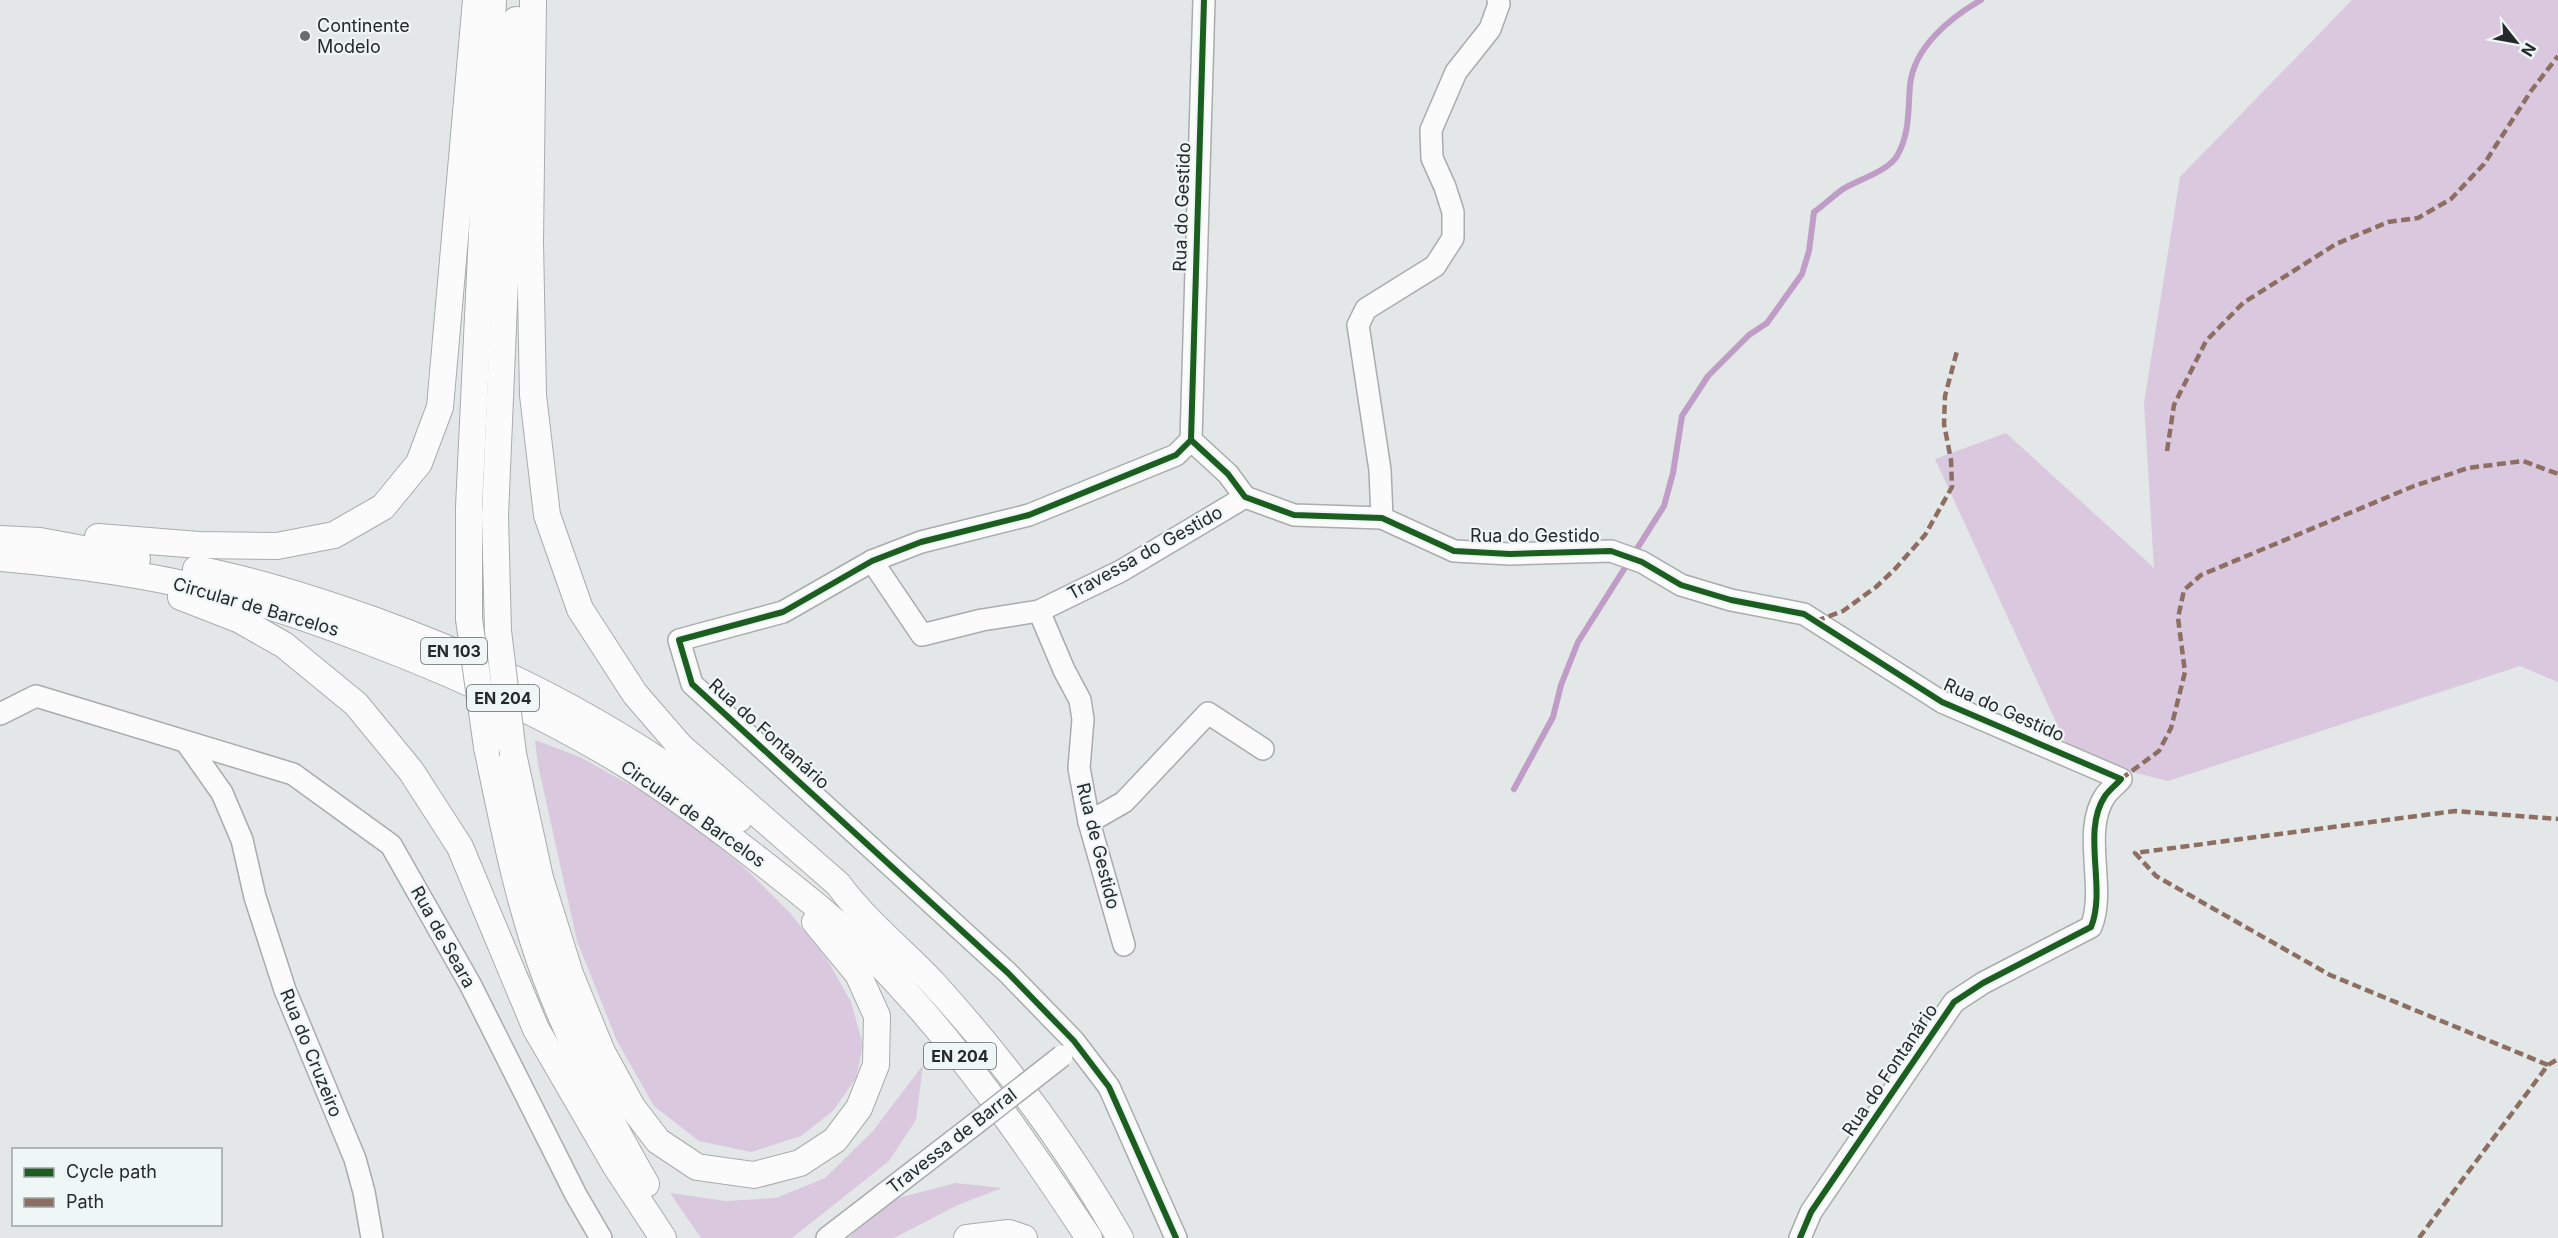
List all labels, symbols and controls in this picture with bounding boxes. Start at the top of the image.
north arrow [2486,12,2546,72]
place label: Continente Modelo [317,15,410,57]
marker: Continente Modelo [298,29,312,43]
text: N [2517,39,2541,60]
street label: Rua do Gestido [1169,142,1194,272]
street label: Travessa do Gestido [1064,501,1226,604]
street label: Rua do Gestido [1470,525,1600,546]
street label: Circular de Barcelos [171,573,342,640]
road number: EN 103 [421,638,487,664]
street label: Rua do Fontanário [705,674,834,793]
street label: Rua do Gestido [1941,674,2068,746]
road number: EN 204 [467,685,539,711]
street label: Circular de Barcelos [617,756,770,871]
street label: Rua de Gestido [1073,781,1124,911]
street label: Rua de Seara [407,882,480,991]
street label: Rua do Cruzeiro [276,986,347,1120]
street label: Rua do Fontanário [1838,1000,1942,1140]
road number: EN 204 [924,1043,996,1069]
street label: Travessa de Barral [883,1084,1021,1198]
legend [12,1148,222,1226]
text: Cycle path [66,1161,157,1182]
text: Path [66,1191,104,1212]

